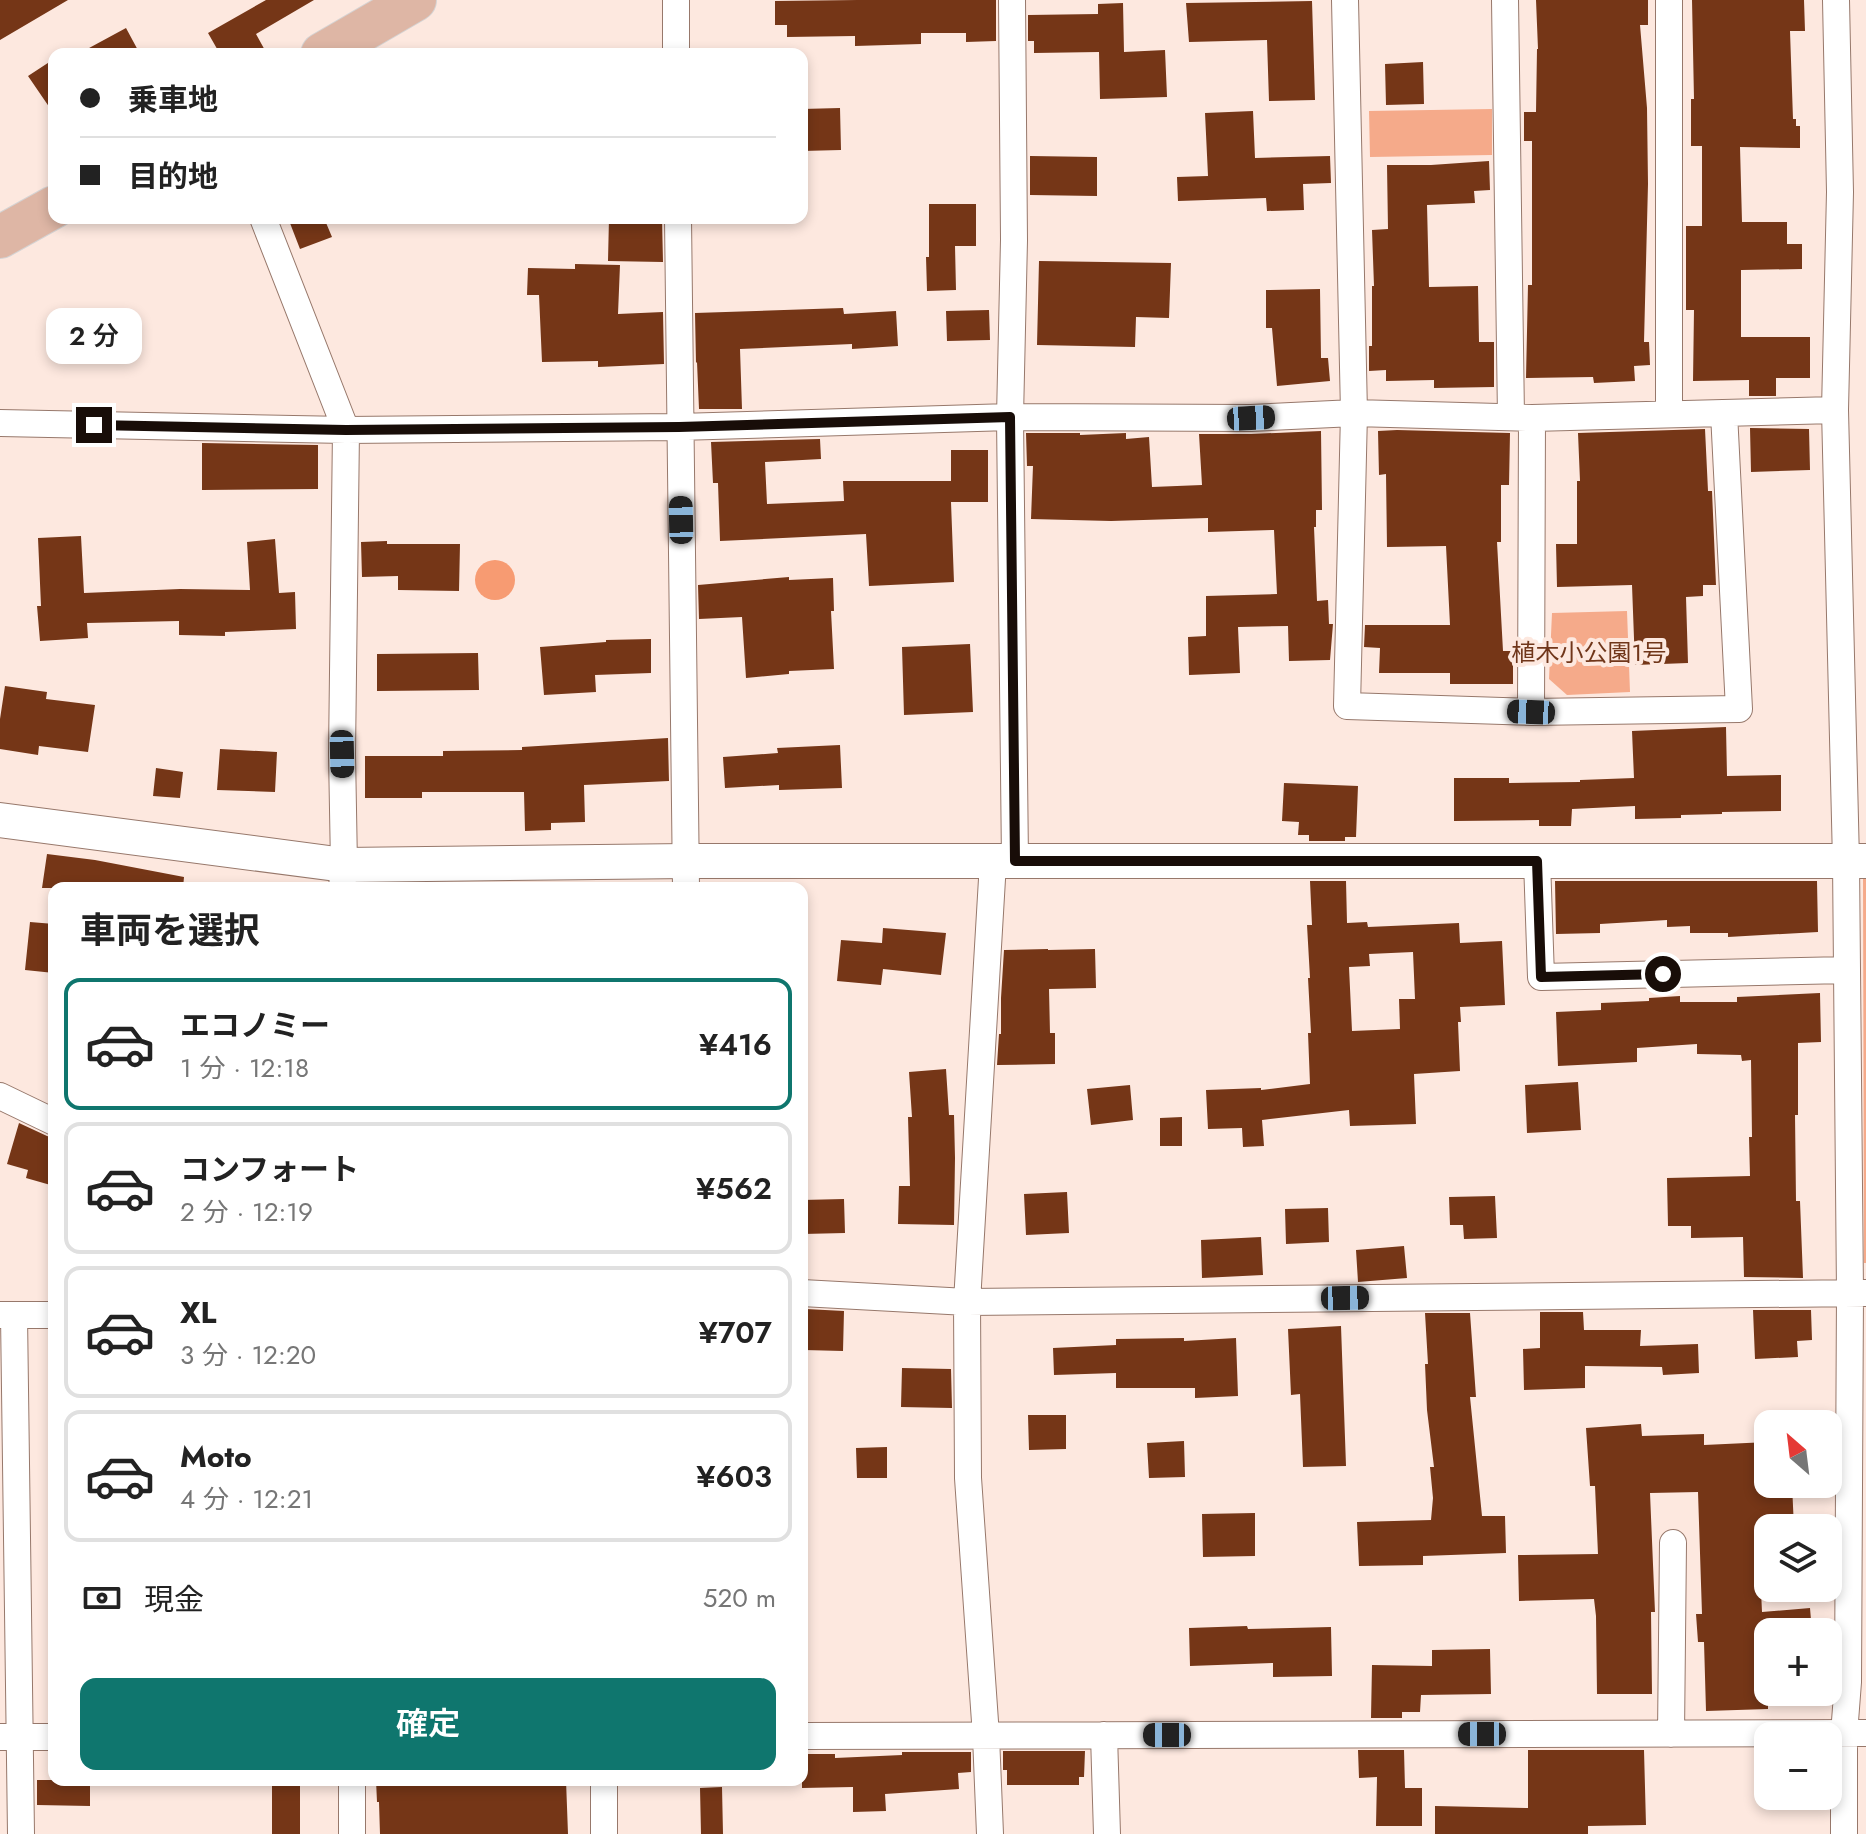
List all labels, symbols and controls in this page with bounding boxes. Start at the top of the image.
text: 乗車地 [128,78,218,121]
text: 目的地 [128,155,218,198]
callout: 2 分 [46,309,142,365]
text: 2 分 [69,317,119,355]
car [1226,405,1276,431]
route end [76,407,112,443]
car [669,496,693,544]
park label: 植木小公園1号 [1512,635,1666,670]
car [1507,699,1555,725]
car [330,730,354,778]
text: 車両を選択 [80,904,260,956]
route start [1645,956,1681,992]
text: エコノミー [180,1004,330,1047]
icon: car [84,1008,156,1080]
text: ¥416 [699,1023,772,1066]
text: 1 分 · 12:18 [180,1049,309,1087]
text: コンフォート [180,1148,359,1191]
icon: car [84,1152,156,1224]
text: ¥562 [696,1167,772,1210]
text: 2 分 · 12:19 [180,1193,313,1231]
car [1321,1286,1369,1310]
text: XL [180,1291,216,1334]
icon: car [84,1296,156,1368]
text: ¥707 [699,1311,772,1354]
text: 3 分 · 12:20 [180,1336,316,1374]
north arrow [1754,1410,1842,1498]
map controls [1754,1410,1842,1810]
text: Moto [180,1435,252,1478]
icon: car [84,1440,156,1512]
text: ¥603 [696,1455,772,1498]
text: 4 分 · 12:21 [180,1480,313,1518]
button: layers [1754,1514,1842,1602]
icon: cash [80,1576,124,1620]
text: 現金 [144,1578,204,1621]
text: 520 m [703,1579,776,1617]
button: + [1754,1618,1842,1706]
button: 確定 [80,1678,776,1770]
car [1458,1722,1506,1746]
button: − [1754,1722,1842,1810]
car [1143,1723,1191,1747]

